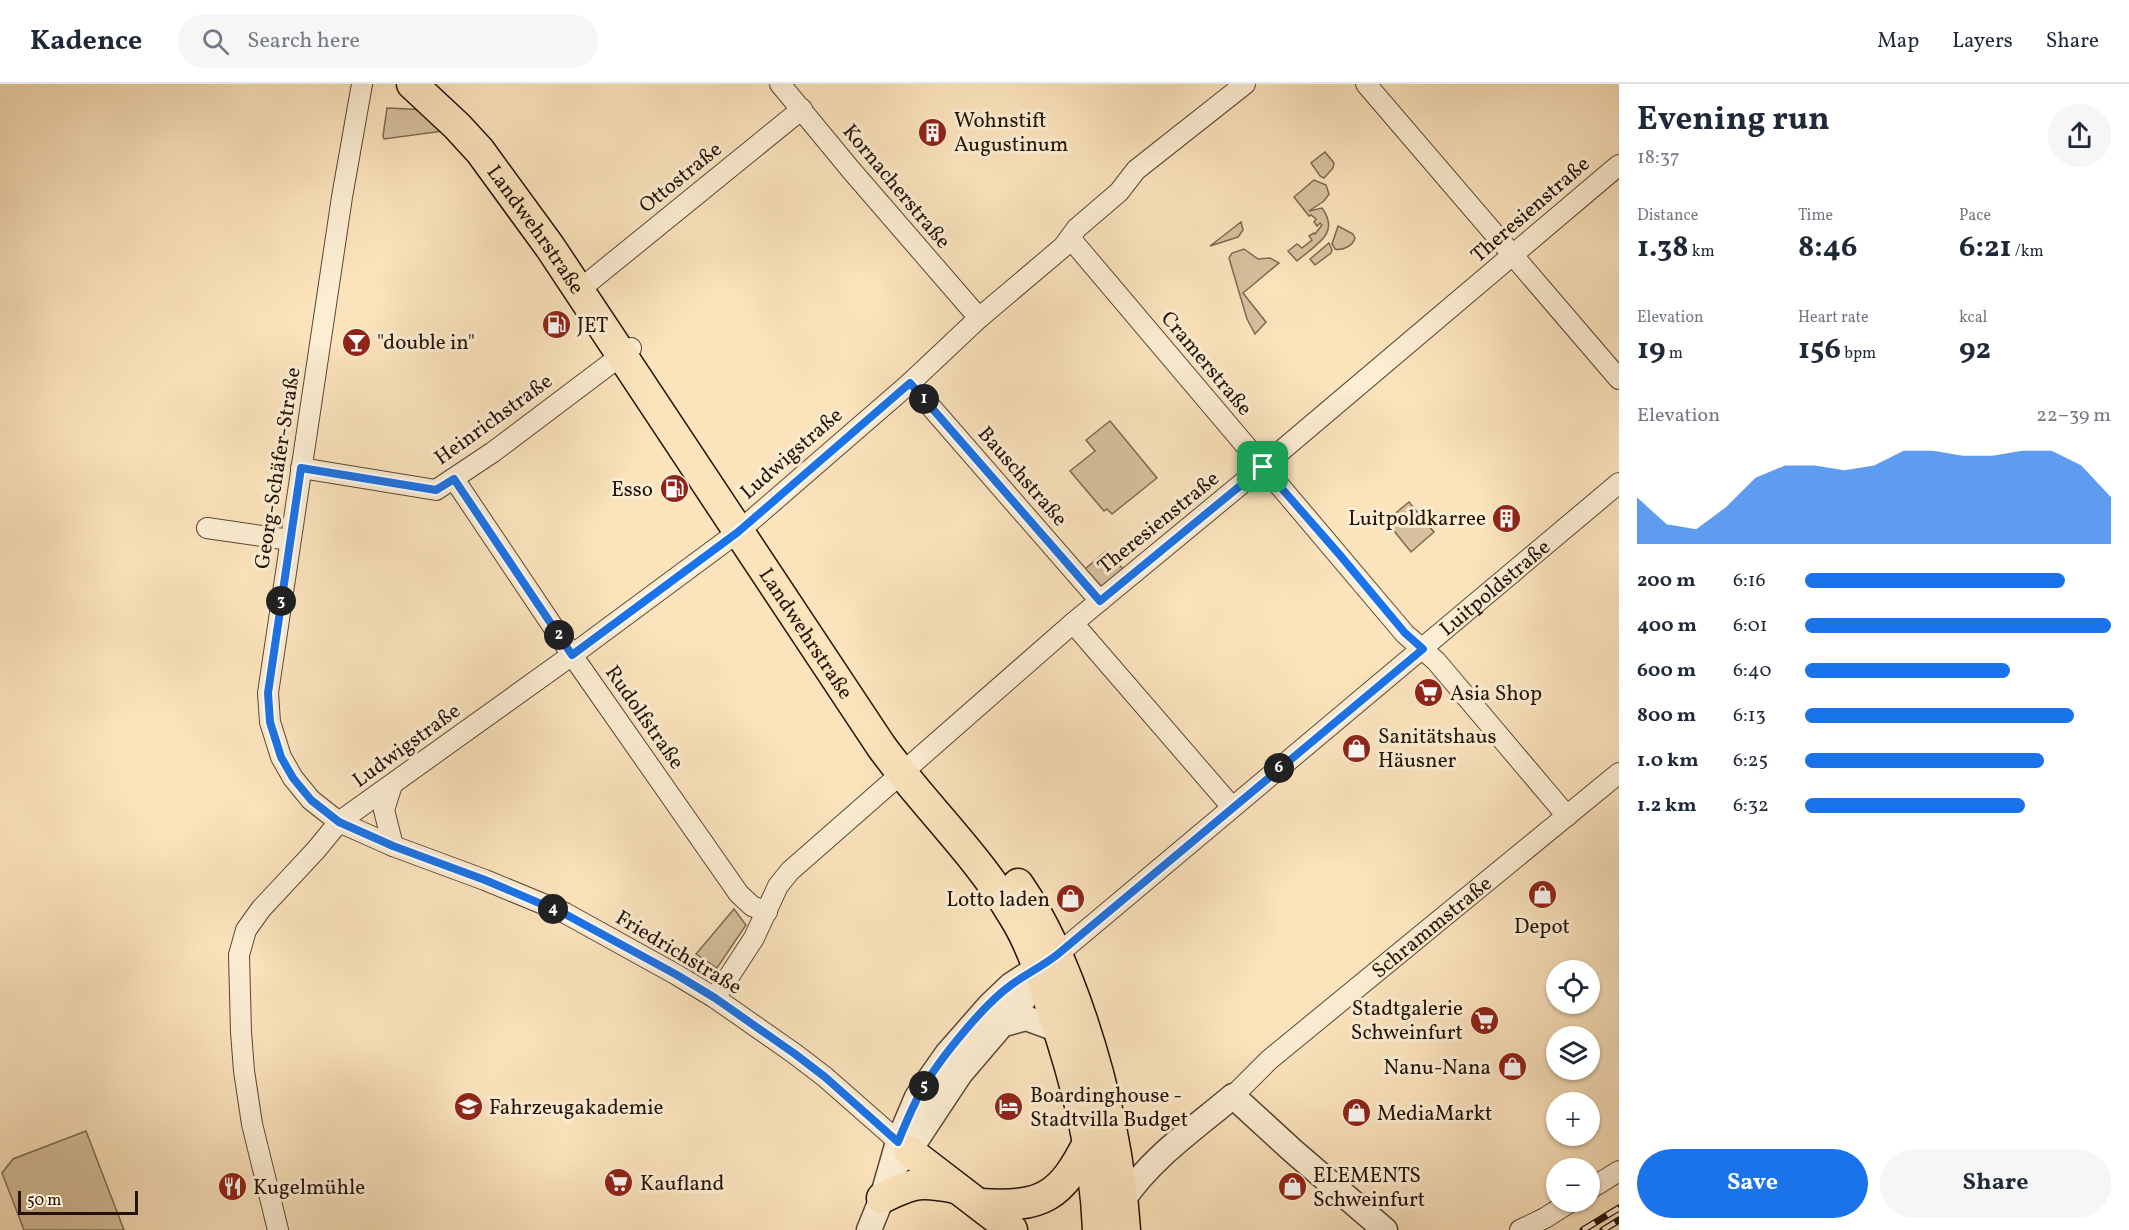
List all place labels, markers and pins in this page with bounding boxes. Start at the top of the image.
place label: Wohnstift Augustinum [954,107,1068,160]
building icon: Wohnstift Augustinum [917,116,949,148]
fuel station icon: JET [540,309,572,341]
place label: JET [577,312,608,341]
bar icon: "double in" [340,326,372,358]
place label: "double in" [377,329,475,358]
pin: 1 [909,384,939,414]
pin [1237,441,1288,492]
fuel station icon: Esso [658,473,690,505]
place label: Esso [611,476,653,505]
building icon: Luitpoldkarree [1491,502,1523,534]
place label: Luitpoldkarree [1348,505,1486,534]
pin: 3 [266,586,296,616]
pin: 2 [544,620,574,650]
supermarket icon: Asia Shop [1413,677,1445,709]
place label: Asia Shop [1450,680,1542,709]
place label: Sanitätshaus Häusner [1378,723,1497,776]
shop icon: Sanitätshaus Häusner [1341,732,1373,764]
pin: 6 [1264,753,1294,783]
shop icon: Depot [1526,879,1558,911]
shop icon: Lotto laden [1055,883,1087,915]
place label: Lotto laden [946,886,1050,915]
pin: 4 [538,894,568,924]
place label: Depot [1514,913,1570,942]
place label: Stadtgalerie Schweinfurt [1351,995,1463,1048]
supermarket icon: Stadtgalerie Schweinfurt [1468,1004,1500,1036]
shop icon: Nanu-Nana [1496,1051,1528,1083]
place label: Nanu-Nana [1383,1054,1491,1083]
pin: 5 [909,1071,939,1101]
place label: Boardinghouse - Stadtvilla Budget [1030,1082,1188,1135]
school or university icon: Fahrzeugakademie [452,1091,484,1123]
hotel icon: Boardinghouse - Stadtvilla Budget [993,1091,1025,1123]
place label: Fahrzeugakademie [489,1094,664,1123]
shop icon: MediaMarkt [1340,1097,1372,1129]
place label: MediaMarkt [1377,1100,1492,1129]
place label: ELEMENTS Schweinfurt [1313,1162,1425,1215]
supermarket icon: Kaufland [603,1167,635,1199]
place label: Kaufland [640,1170,724,1199]
restaurant icon: Kugelmühle [216,1171,248,1203]
shop icon: ELEMENTS Schweinfurt [1276,1171,1308,1203]
place label: Kugelmühle [253,1174,365,1203]

